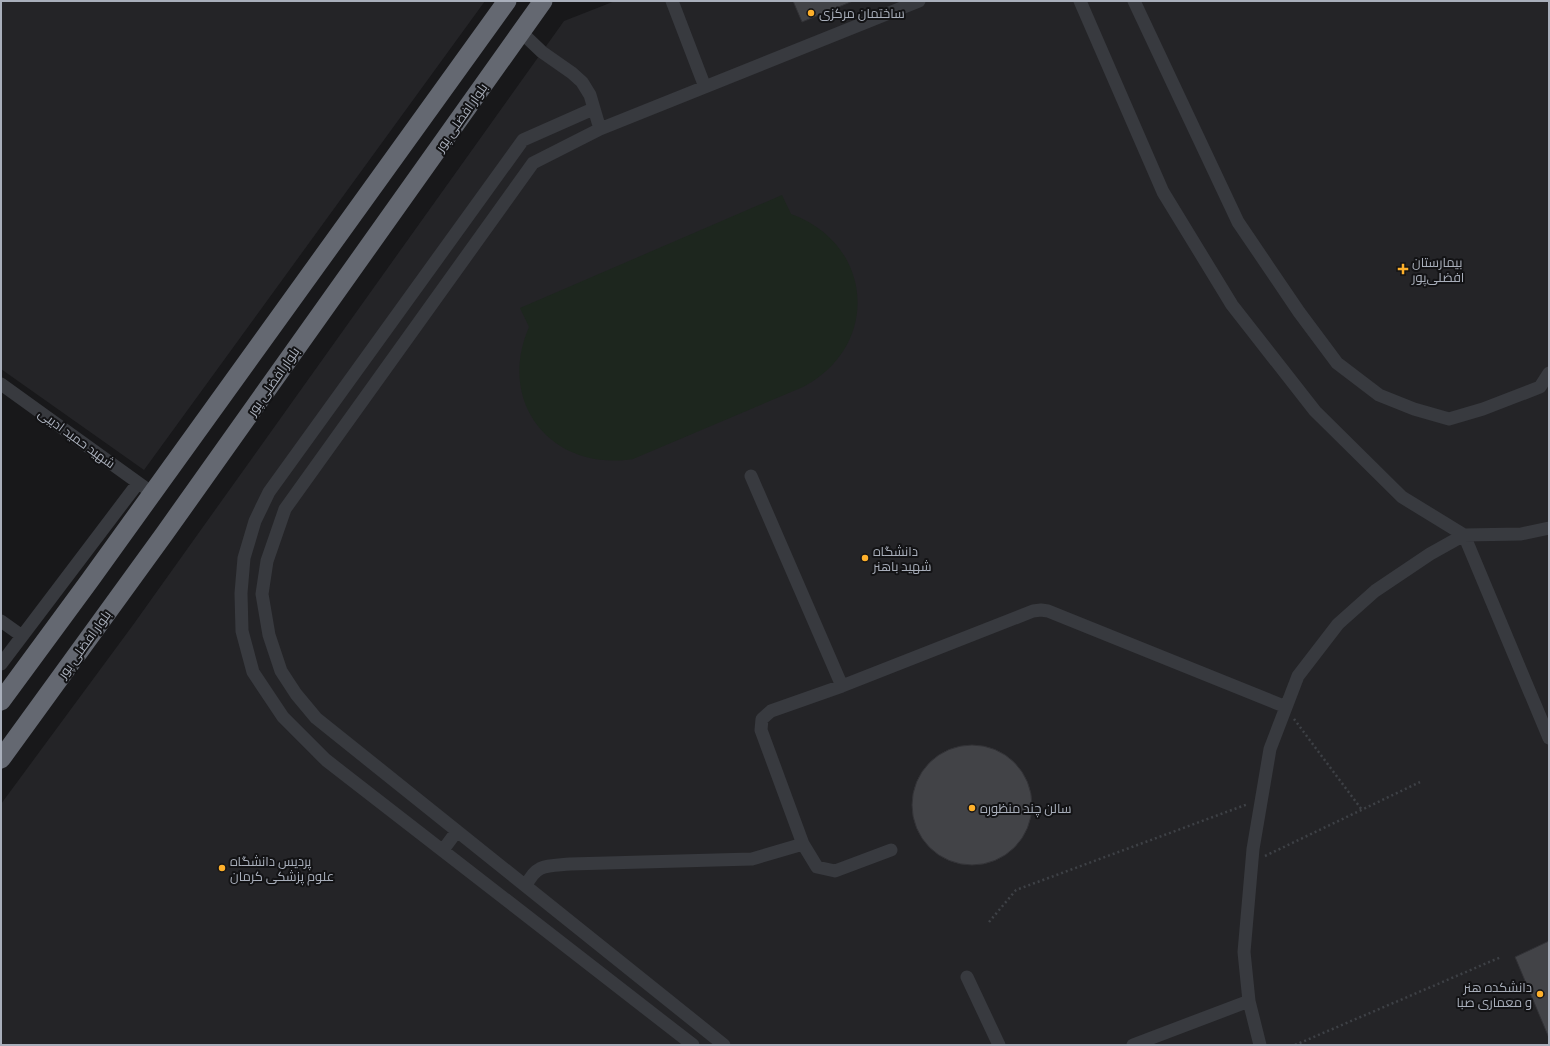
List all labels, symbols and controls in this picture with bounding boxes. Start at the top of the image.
place label: ساختمان مرکزی [819,5,905,21]
marker: ساختمان مرکزی [806,8,816,18]
street label: بلوار افضلی پور [431,80,492,156]
place label: بیمارستان افضلی‌پور [1411,254,1464,287]
marker: بیمارستان افضلی‌پور [1397,263,1409,275]
street label: بلوار افضلی پور [243,344,304,420]
street label: شهید حمید ادیبی [35,405,119,471]
place label: دانشگاه شهید باهنر [872,543,931,574]
marker: دانشگاه شهید باهنر [860,553,870,563]
street label: بلوار افضلی پور [53,607,116,683]
place label: سالن چند منظوره [980,800,1072,818]
marker: سالن چند منظوره [967,803,977,813]
place label: پردیس دانشگاه علوم پزشکی کرمان [230,853,334,886]
marker: پردیس دانشگاه علوم پزشکی کرمان [217,863,227,873]
place label: دانشکده هنر و معماری صبا [1456,979,1532,1010]
marker: دانشکده هنر و معماری صبا [1535,989,1545,999]

